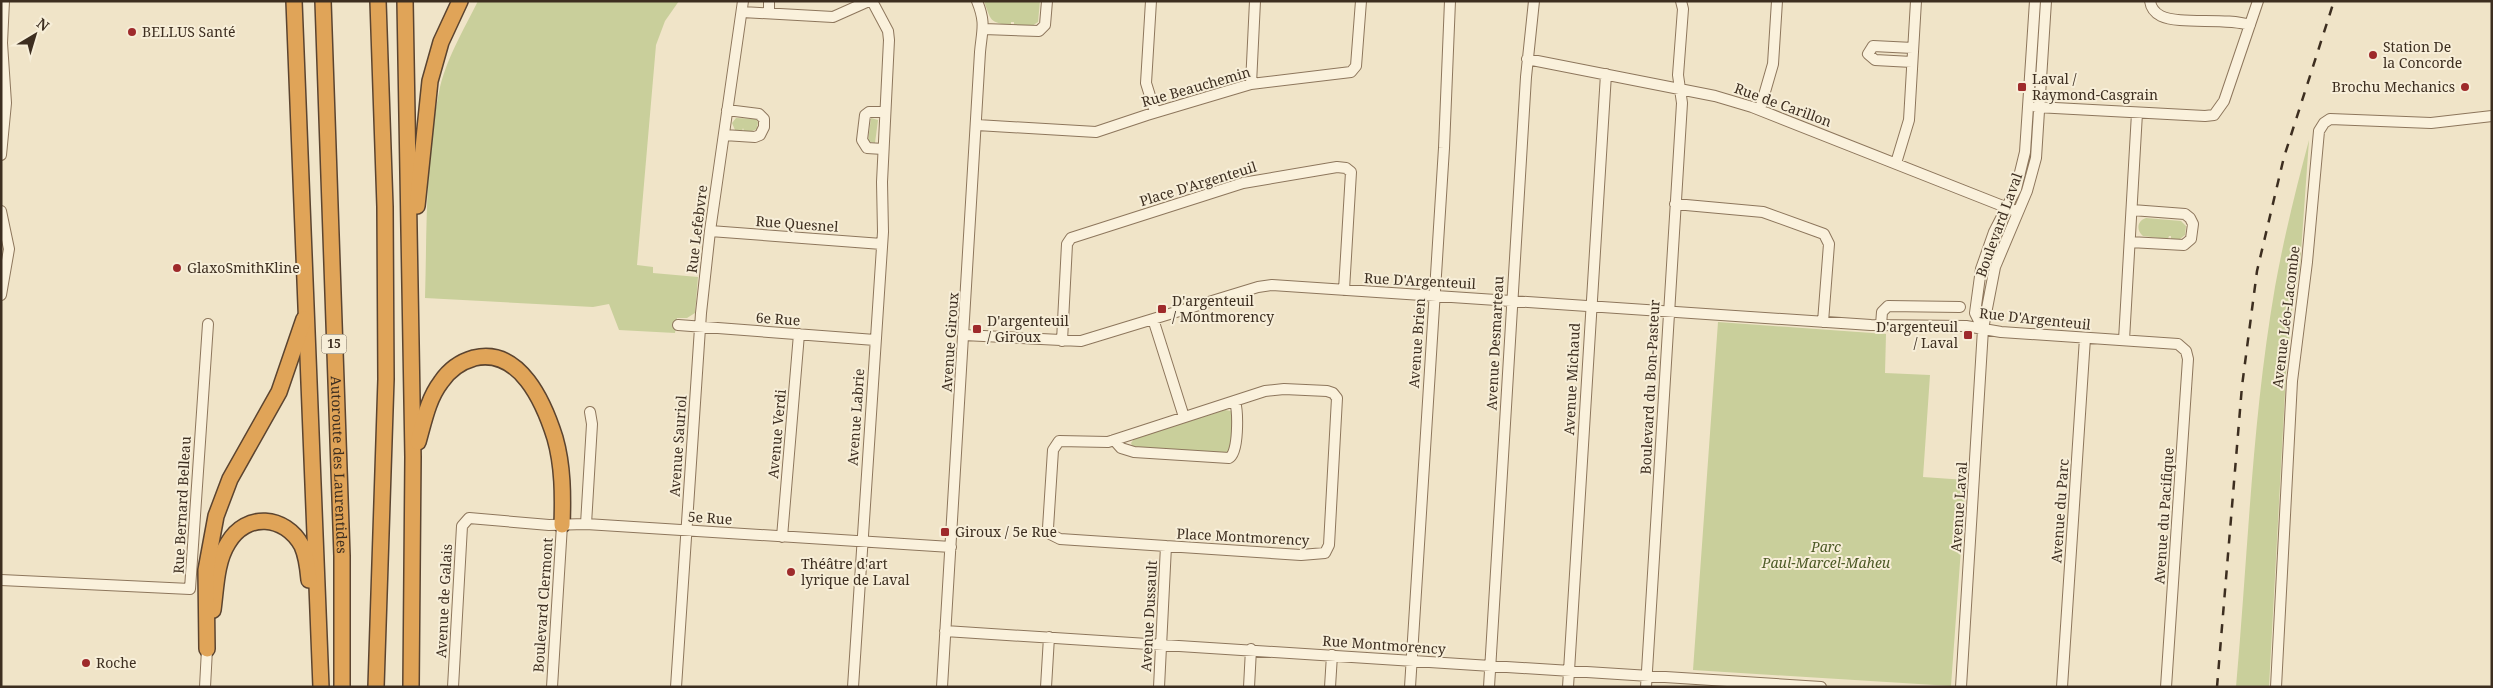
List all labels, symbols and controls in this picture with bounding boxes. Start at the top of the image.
north arrow [10,10,60,60]
text: N [33,13,54,35]
place label: BELLUS Santé [142,22,236,41]
marker: BELLUS Santé [126,26,138,38]
place label: Station De la Concorde [2383,37,2462,72]
marker: Station De la Concorde [2367,49,2379,61]
street label: Rue Beauchemin [1139,62,1253,111]
place label: Laval / Raymond-Casgrain [2032,69,2158,104]
place label: Brochu Mechanics [2332,77,2455,96]
street label: Rue de Carillon [1732,78,1834,131]
marker: Laval / Raymond-Casgrain [2016,81,2028,93]
marker: Brochu Mechanics [2459,81,2471,93]
street label: Place D'Argenteuil [1137,156,1259,210]
street label: Boulevard Laval [1971,169,2026,280]
street label: Rue Lefebvre [682,184,711,274]
street label: Rue Quesnel [755,211,840,236]
street label: Avenue Léo-Lacombe [2267,245,2304,389]
place label: GlaxoSmithKline [187,258,300,277]
marker: GlaxoSmithKline [171,262,183,274]
street label: Rue D'Argenteuil [1364,268,1477,293]
street label: Avenue Desmarteau [1481,275,1508,411]
street label: Avenue Giroux [937,291,963,392]
place label: D'argenteuil / Montmorency [1172,291,1274,326]
street label: Avenue Brien [1404,297,1429,389]
street label: Boulevard du Bon-Pasteur [1635,299,1664,475]
marker: D'argenteuil / Montmorency [1156,303,1168,315]
street label: Rue D'Argenteuil [1978,303,2092,334]
street label: 6e Rue [755,307,801,330]
place label: D'argenteuil / Giroux [987,311,1070,346]
place label: D'argenteuil / Laval [1876,317,1959,352]
street label: Avenue Michaud [1559,322,1584,436]
marker: D'argenteuil / Giroux [971,323,983,335]
marker: D'argenteuil / Laval [1962,329,1974,341]
road number: 15 [322,334,346,354]
street label: Avenue Labrie [843,368,868,466]
street label: Autoroute des Laurentides [327,376,352,554]
street label: Avenue Verdi [763,388,790,479]
street label: Avenue Sauriol [664,394,691,497]
street label: Rue Bernard Belleau [168,436,195,574]
street label: Avenue du Pacifique [2149,447,2178,585]
street label: Avenue du Parc [2046,458,2073,564]
street label: Avenue Laval [1946,460,1971,553]
street label: 5e Rue [687,506,733,529]
place label: Giroux / 5e Rue [955,522,1057,541]
street label: Place Montmorency [1176,524,1310,549]
marker: Giroux / 5e Rue [939,526,951,538]
street label: Boulevard Clermont [528,537,557,673]
park label: Parc Paul-Marcel-Maheu [1761,537,1891,572]
street label: Avenue de Galais [431,543,456,659]
place label: Théâtre d'art lyrique de Laval [801,554,910,589]
street label: Avenue Dussault [1136,560,1161,672]
marker: Théâtre d'art lyrique de Laval [785,566,797,578]
street label: Rue Montmorency [1322,631,1446,658]
place label: Roche [96,653,137,672]
marker: Roche [80,657,92,669]

